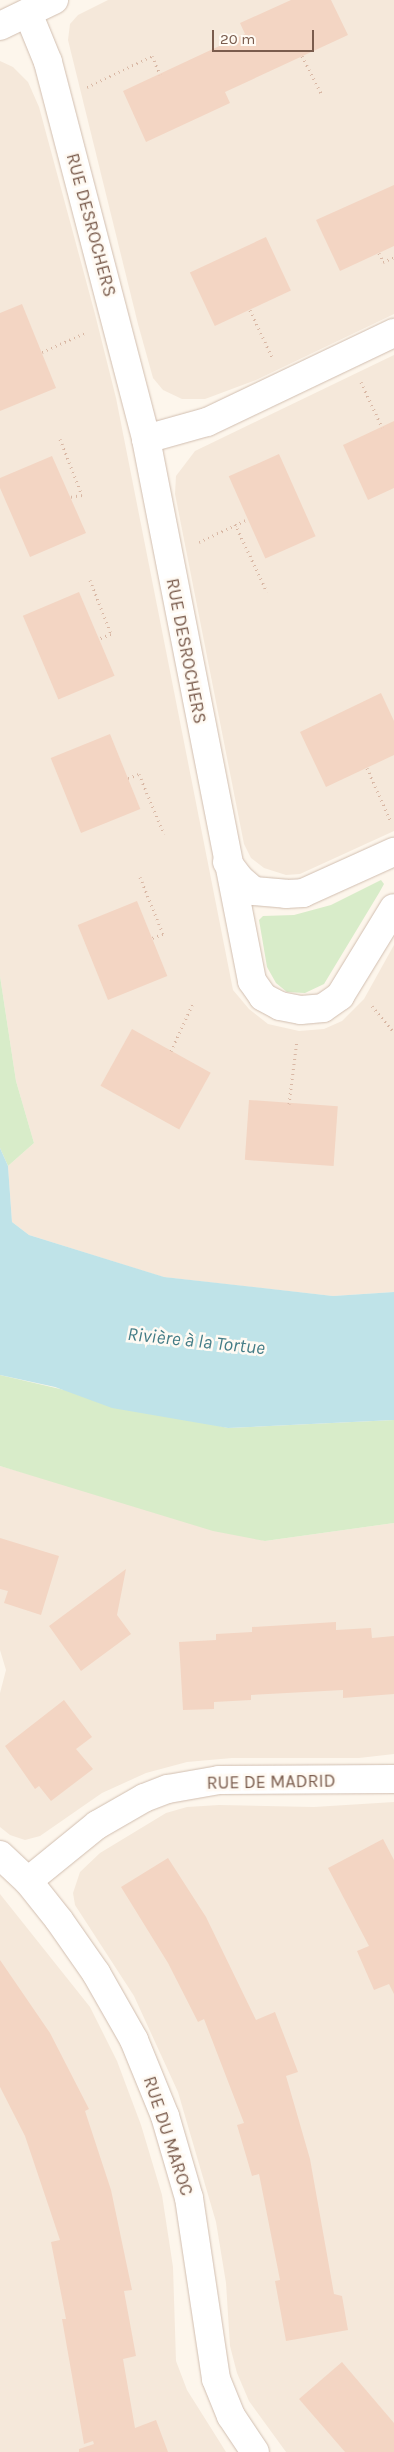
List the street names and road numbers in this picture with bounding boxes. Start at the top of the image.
street label: RUE DESROCHERS [61,151,121,299]
street label: RUE DESROCHERS [161,576,211,726]
street label: RUE DE MADRID [206,1770,336,1794]
street label: RUE DU MAROC [139,2074,197,2198]

